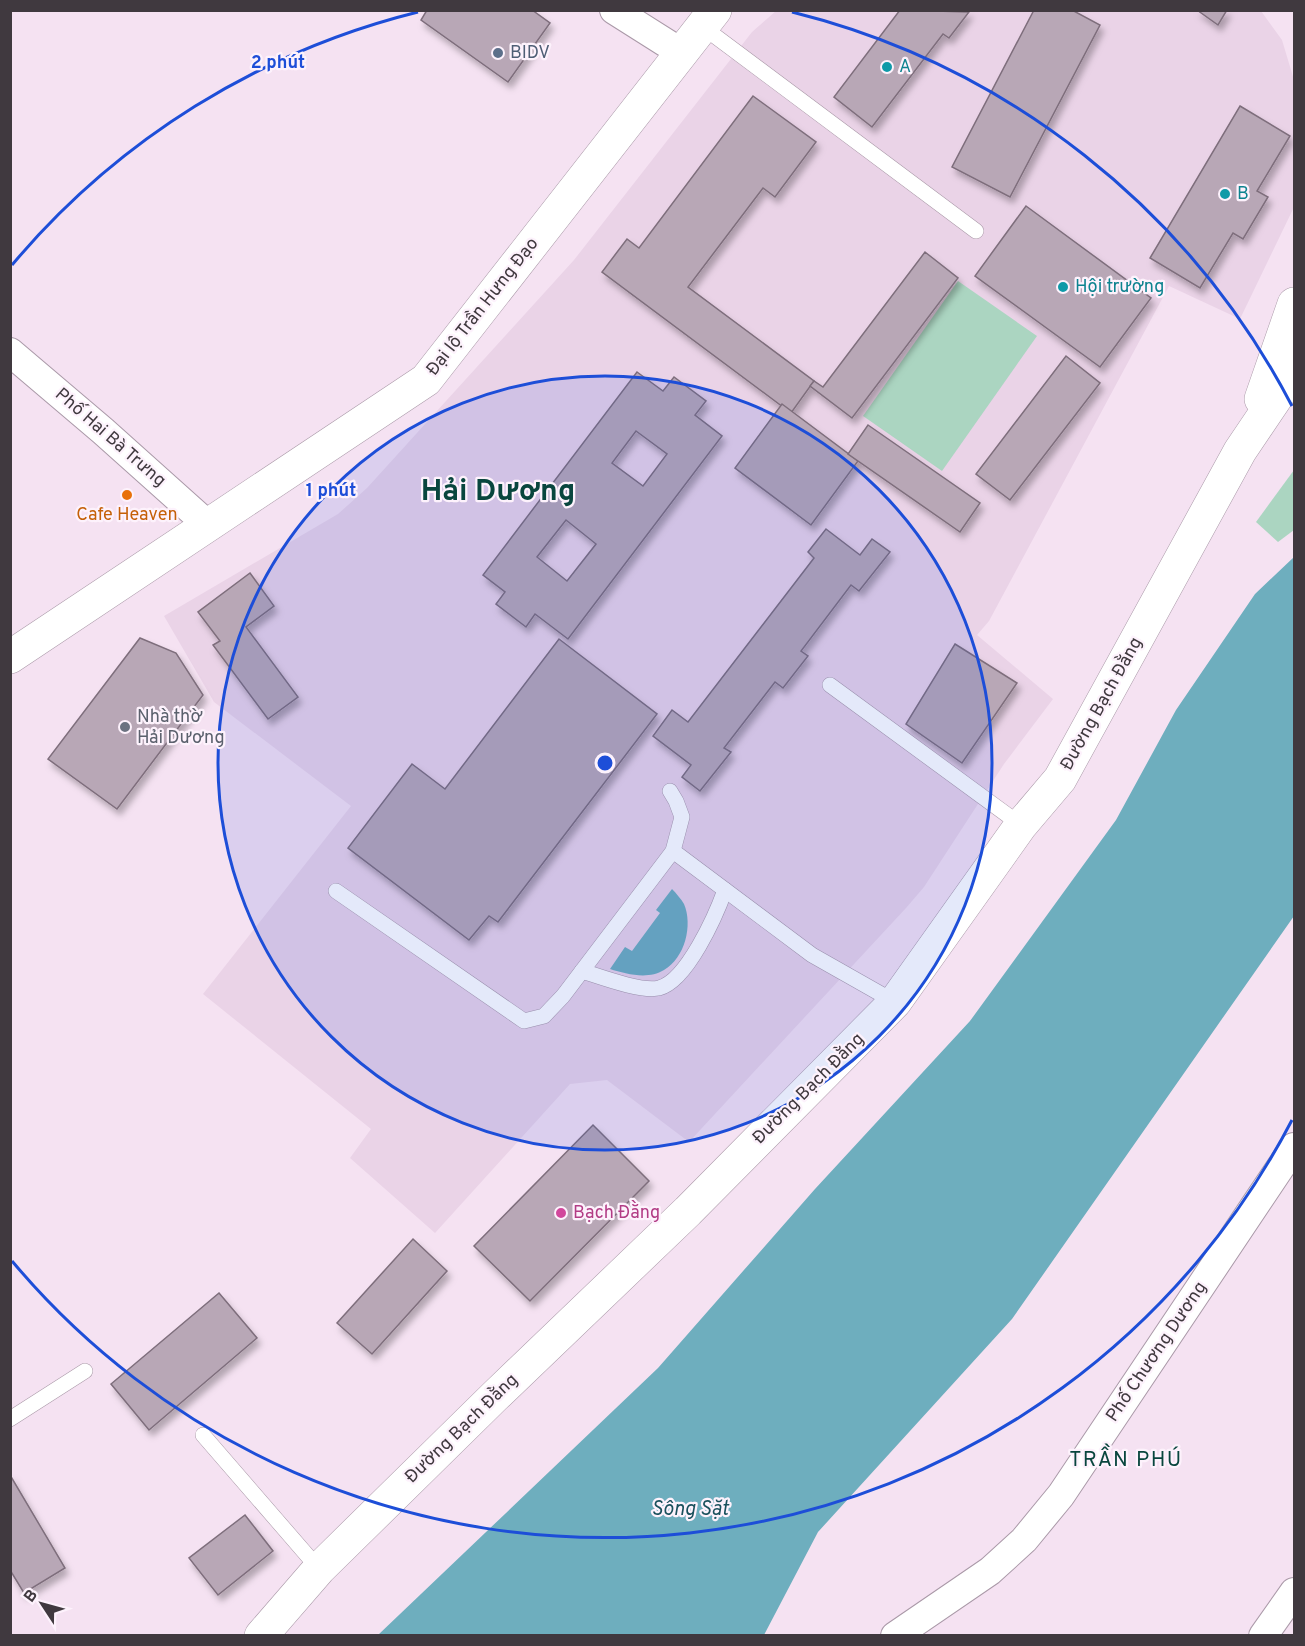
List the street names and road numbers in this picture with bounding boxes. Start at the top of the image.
street label: Đại lộ Trần Hưng Đạo [421,233,544,381]
street label: Phố Hai Bà Trưng [50,383,171,493]
street label: Đường Bạch Đằng [1054,632,1148,775]
street label: Đường Bạch Đằng [747,1027,870,1150]
street label: Phố Chương Dương [1101,1277,1212,1427]
street label: Đường Bạch Đằng [399,1368,523,1489]

